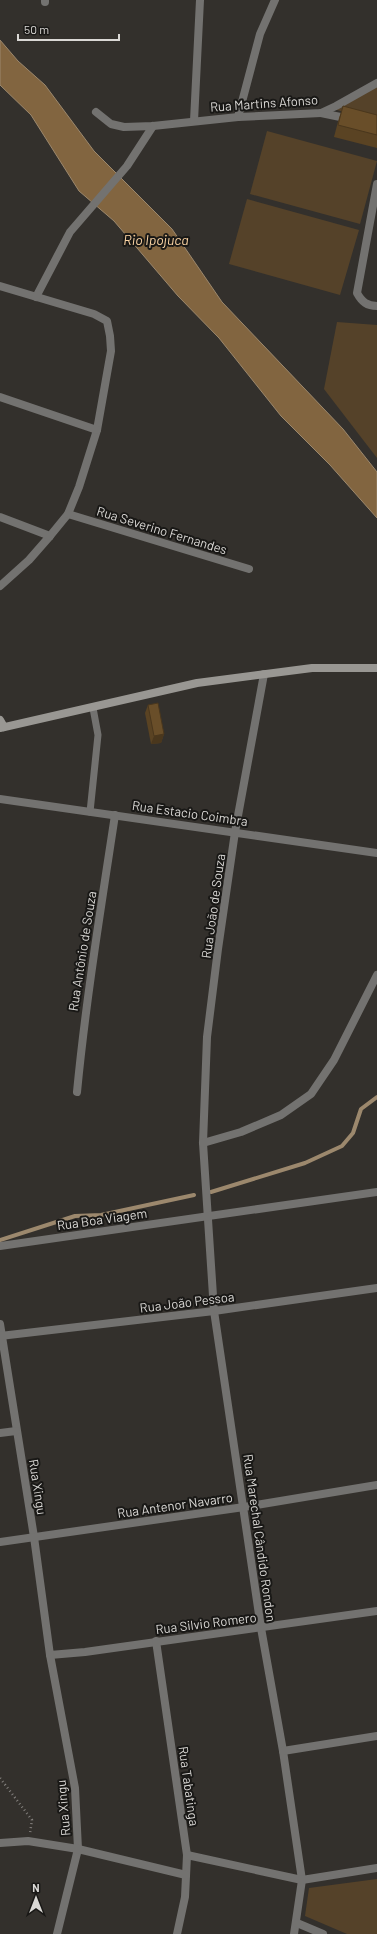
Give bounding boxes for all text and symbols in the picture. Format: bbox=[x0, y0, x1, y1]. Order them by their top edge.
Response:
scale bar bbox=[18, 16, 119, 42]
text: 50 m bbox=[24, 22, 49, 36]
street label: Rua Martins Afonso bbox=[210, 91, 318, 115]
water label: Rio Ipojuca bbox=[123, 231, 189, 248]
street label: Rua Severino Fernandes bbox=[95, 503, 229, 557]
street label: Rua Estacio Coimbra bbox=[131, 797, 249, 829]
street label: Rua João de Souza bbox=[198, 853, 228, 959]
street label: Rua Antônio de Souza bbox=[65, 890, 99, 1012]
street label: Rua Boa Viagem bbox=[56, 1205, 148, 1233]
street label: Rua João Pessoa bbox=[139, 1288, 235, 1316]
street label: Rua Marechal Cândido Rondon bbox=[240, 1453, 280, 1623]
street label: Rua Xingu bbox=[26, 1458, 50, 1516]
street label: Rua Antenor Navarro bbox=[116, 1489, 234, 1521]
street label: Rua Silvio Romero bbox=[155, 1609, 257, 1637]
street label: Rua Tabatinga bbox=[175, 1745, 203, 1827]
street label: Rua Xingu bbox=[53, 1779, 73, 1837]
north arrow bbox=[16, 1878, 56, 1918]
text: N bbox=[32, 1881, 40, 1894]

